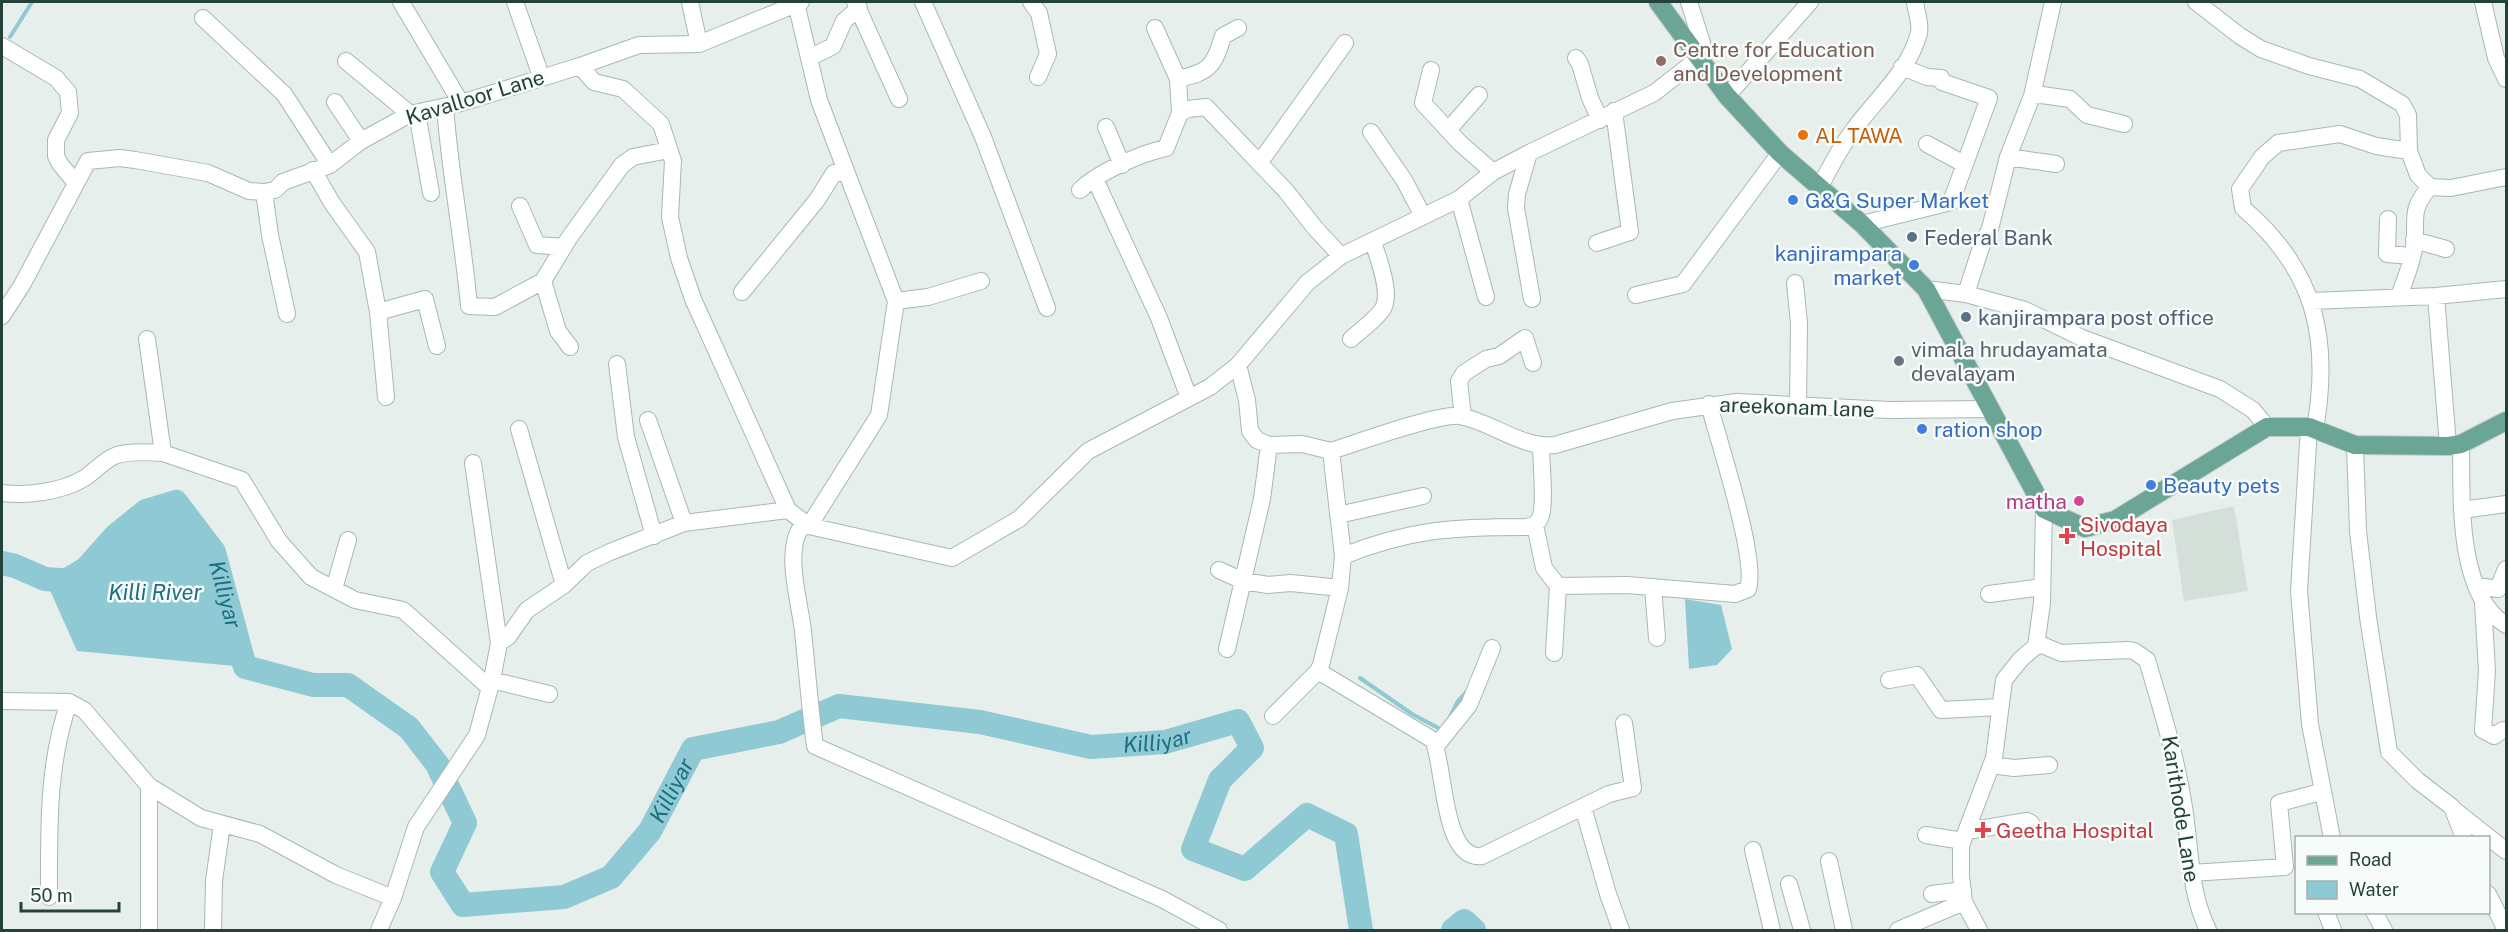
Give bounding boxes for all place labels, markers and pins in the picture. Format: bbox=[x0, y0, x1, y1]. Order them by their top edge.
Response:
place label: Centre for Education and Development bbox=[1673, 37, 1875, 86]
marker: Centre for Education and Development bbox=[1654, 54, 1668, 68]
place label: AL TAWA bbox=[1815, 123, 1903, 148]
marker: AL TAWA bbox=[1796, 128, 1810, 142]
place label: G&G Super Market bbox=[1805, 188, 1989, 213]
marker: G&G Super Market bbox=[1786, 193, 1800, 207]
place label: Federal Bank bbox=[1924, 225, 2053, 250]
marker: Federal Bank bbox=[1905, 230, 1919, 244]
place label: kanjirampara market bbox=[1775, 241, 1902, 290]
marker: kanjirampara market bbox=[1907, 258, 1921, 272]
place label: kanjirampara post office bbox=[1978, 305, 2214, 330]
marker: kanjirampara post office bbox=[1959, 310, 1973, 324]
place label: vimala hrudayamata devalayam bbox=[1911, 337, 2108, 386]
marker: vimala hrudayamata devalayam bbox=[1892, 354, 1906, 368]
place label: ration shop bbox=[1934, 417, 2043, 442]
marker: ration shop bbox=[1915, 422, 1929, 436]
place label: Beauty pets bbox=[2163, 473, 2280, 498]
marker: Beauty pets bbox=[2144, 478, 2158, 492]
place label: matha bbox=[2006, 489, 2067, 514]
marker: matha bbox=[2072, 494, 2086, 508]
place label: Sivodaya Hospital bbox=[2080, 512, 2168, 561]
marker: Sivodaya Hospital bbox=[2058, 527, 2076, 545]
place label: Geetha Hospital bbox=[1996, 818, 2154, 843]
marker: Geetha Hospital bbox=[1974, 821, 1992, 839]

